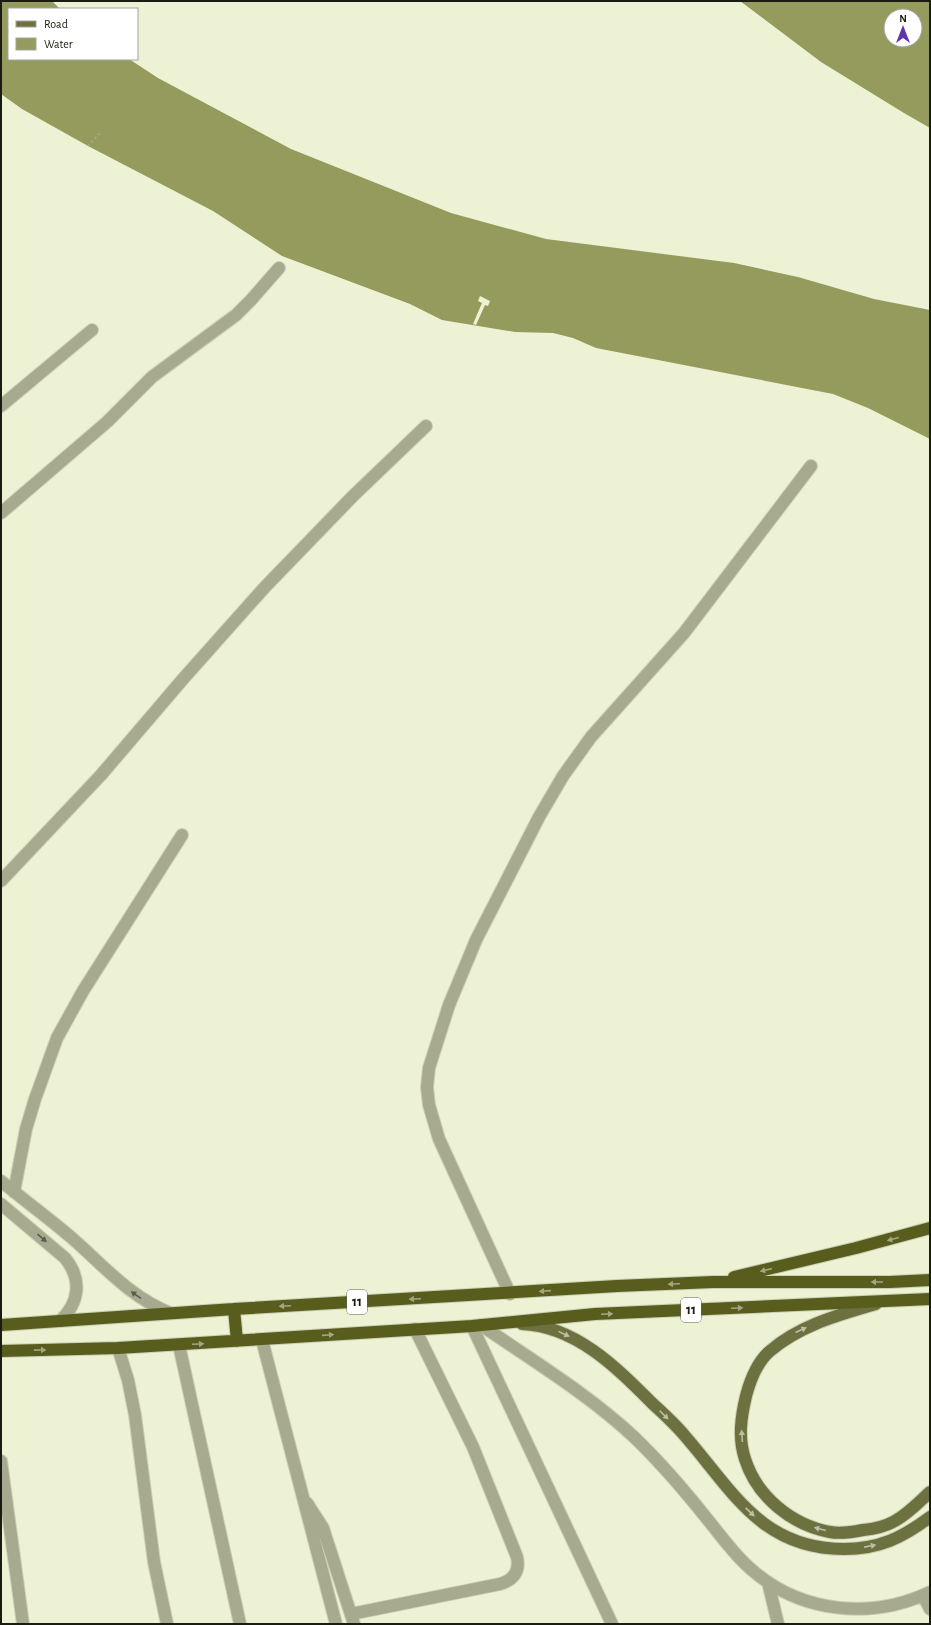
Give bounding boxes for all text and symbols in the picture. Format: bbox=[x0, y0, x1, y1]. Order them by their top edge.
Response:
legend bbox=[8, 8, 138, 60]
north arrow bbox=[883, 8, 923, 48]
text: N bbox=[899, 13, 907, 24]
text: Road bbox=[44, 18, 68, 30]
text: Water bbox=[44, 38, 73, 50]
one-way arrow bbox=[36, 1233, 47, 1242]
one-way arrow bbox=[886, 1236, 898, 1242]
one-way arrow bbox=[760, 1267, 773, 1273]
one-way arrow bbox=[870, 1279, 883, 1285]
one-way arrow bbox=[668, 1281, 680, 1288]
one-way arrow bbox=[539, 1288, 551, 1295]
road number: 11 bbox=[347, 1290, 367, 1314]
one-way arrow bbox=[131, 1291, 141, 1299]
one-way arrow bbox=[408, 1296, 421, 1302]
road number: 11 bbox=[681, 1298, 701, 1322]
one-way arrow bbox=[279, 1302, 291, 1309]
one-way arrow bbox=[731, 1305, 744, 1311]
one-way arrow bbox=[601, 1311, 614, 1317]
one-way arrow bbox=[796, 1327, 807, 1333]
one-way arrow bbox=[558, 1331, 570, 1337]
one-way arrow bbox=[322, 1332, 334, 1339]
one-way arrow bbox=[192, 1340, 204, 1347]
one-way arrow bbox=[34, 1347, 47, 1353]
one-way arrow bbox=[659, 1410, 669, 1420]
one-way arrow bbox=[738, 1430, 745, 1442]
one-way arrow bbox=[745, 1507, 755, 1517]
one-way arrow bbox=[813, 1526, 825, 1532]
one-way arrow bbox=[864, 1543, 877, 1549]

